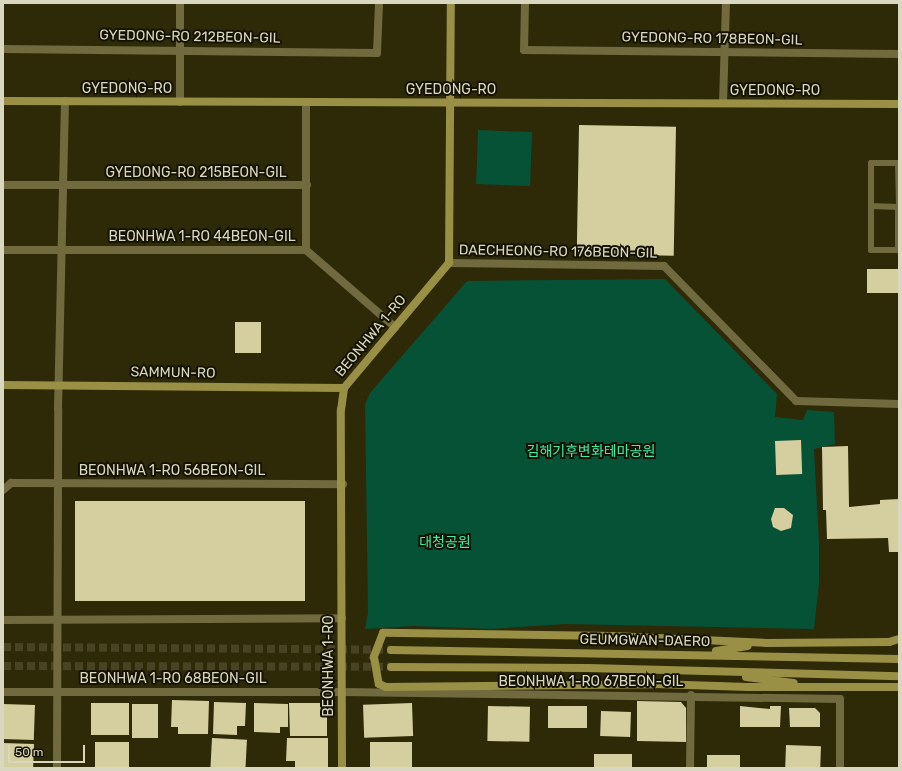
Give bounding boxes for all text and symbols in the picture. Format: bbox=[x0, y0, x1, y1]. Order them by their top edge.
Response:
street label: GYEDONG-RO 212BEON-GIL bbox=[99, 27, 281, 47]
street label: GYEDONG-RO 178BEON-GIL bbox=[621, 29, 803, 49]
street label: GYEDONG-RO bbox=[82, 81, 172, 97]
street label: GYEDONG-RO bbox=[406, 82, 496, 98]
street label: GYEDONG-RO bbox=[730, 83, 820, 99]
street label: GYEDONG-RO 215BEON-GIL bbox=[105, 165, 287, 181]
street label: BEONHWA 1-RO 44BEON-GIL bbox=[108, 229, 296, 245]
street label: DAECHEONG-RO 176BEON-GIL bbox=[459, 242, 657, 262]
street label: BEONHWA 1-RO bbox=[332, 292, 410, 380]
street label: SAMMUN-RO bbox=[130, 364, 216, 382]
park label: 김해기후변화테마공원 bbox=[527, 444, 655, 460]
street label: BEONHWA 1-RO 56BEON-GIL bbox=[79, 463, 265, 479]
park label: 대청공원 bbox=[419, 535, 471, 551]
street label: BEONHWA 1-RO bbox=[321, 615, 337, 717]
street label: GEUMGWAN-DAERO bbox=[579, 631, 711, 651]
street label: BEONHWA 1-RO 68BEON-GIL bbox=[79, 671, 267, 687]
street label: BEONHWA 1-RO 67BEON-GIL bbox=[498, 674, 684, 690]
scale bar bbox=[10, 737, 87, 763]
text: 50 m bbox=[15, 745, 43, 759]

